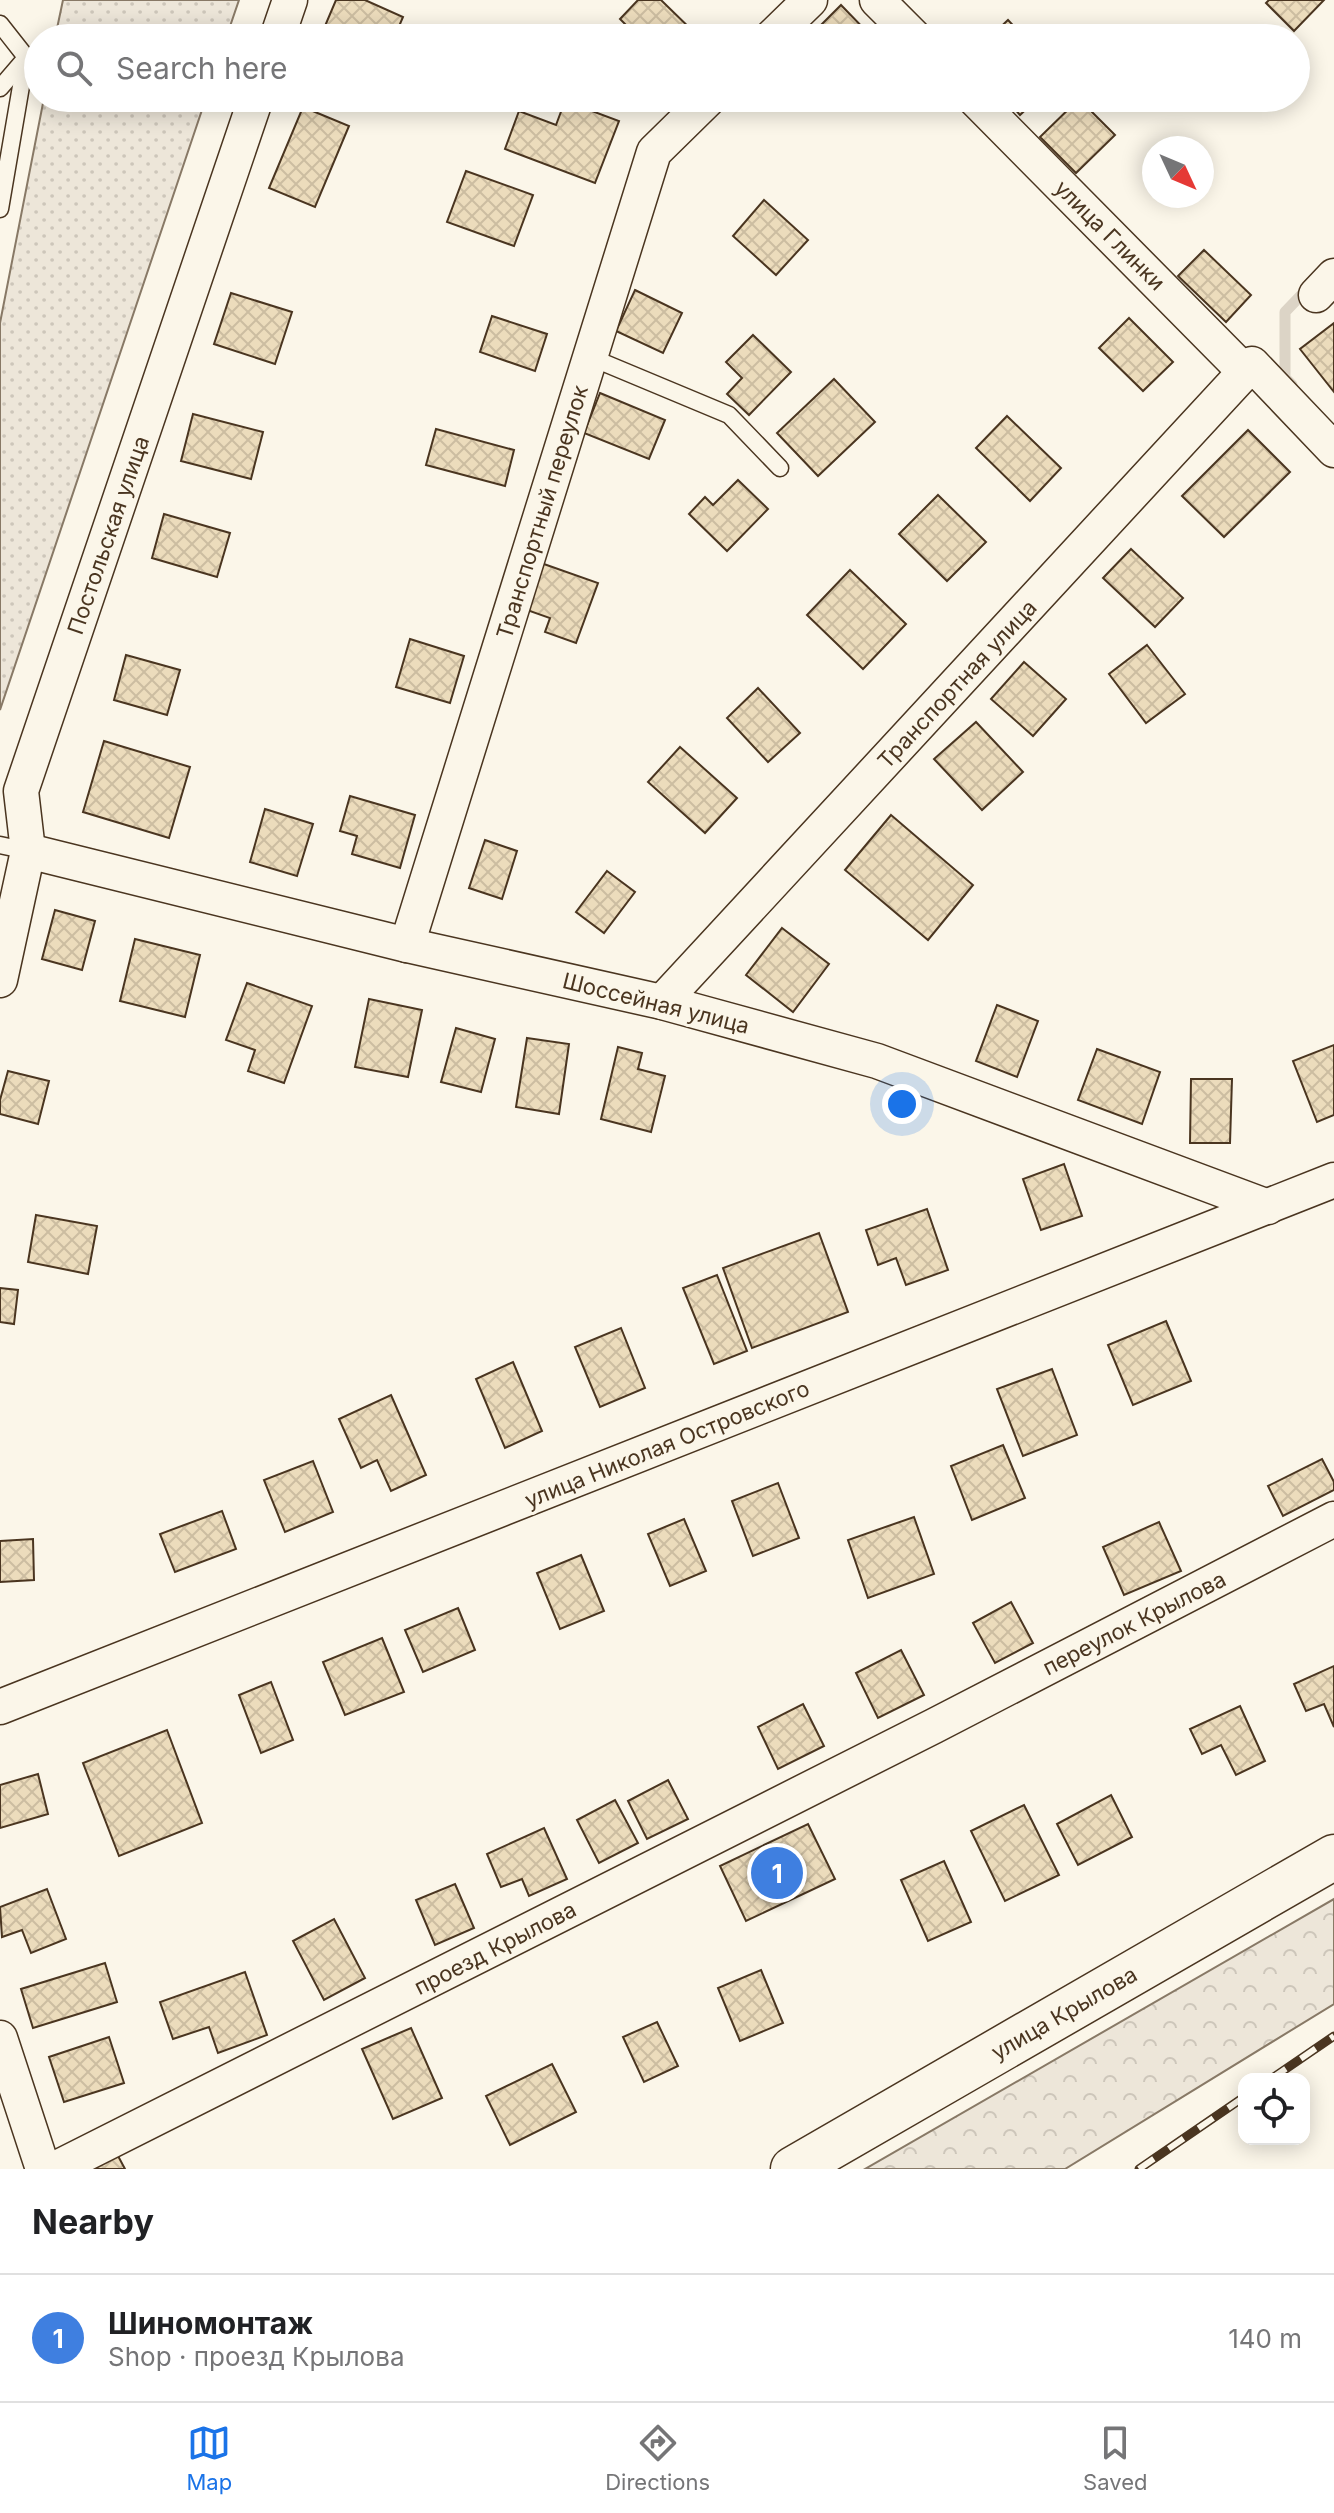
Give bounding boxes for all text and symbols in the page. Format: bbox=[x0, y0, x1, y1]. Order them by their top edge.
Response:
search box bbox=[24, 24, 1310, 112]
icon: search bbox=[52, 46, 96, 90]
text: Search here bbox=[116, 50, 288, 86]
north arrow bbox=[1142, 136, 1214, 208]
street label: улица Глинки bbox=[1050, 175, 1170, 295]
street label: Транспортный переулок bbox=[491, 382, 593, 642]
street label: Постольская улица bbox=[62, 432, 154, 638]
street label: Транспортная улица bbox=[872, 594, 1042, 774]
street label: Шоссейная улица bbox=[560, 967, 752, 1039]
your location bbox=[882, 1084, 922, 1124]
street label: улица Николая Островского bbox=[521, 1375, 813, 1513]
street label: переулок Крылова bbox=[1038, 1566, 1230, 1680]
pin: 1 bbox=[751, 1843, 803, 1903]
street label: проезд Крылова bbox=[410, 1896, 580, 2000]
street label: улица Крылова bbox=[987, 1961, 1141, 2065]
map controls bbox=[1238, 2073, 1310, 2145]
button: locate bbox=[1238, 2073, 1310, 2145]
text: Nearby bbox=[32, 2201, 154, 2242]
text: Шиномонтаж bbox=[108, 2305, 313, 2341]
text: 1 bbox=[52, 2323, 64, 2354]
text: 140 m bbox=[1228, 2323, 1302, 2354]
text: Shop · проезд Крылова bbox=[108, 2341, 405, 2372]
tab: Map bbox=[187, 2421, 232, 2495]
tab: Directions bbox=[605, 2421, 710, 2495]
tab: Saved bbox=[1083, 2421, 1147, 2495]

